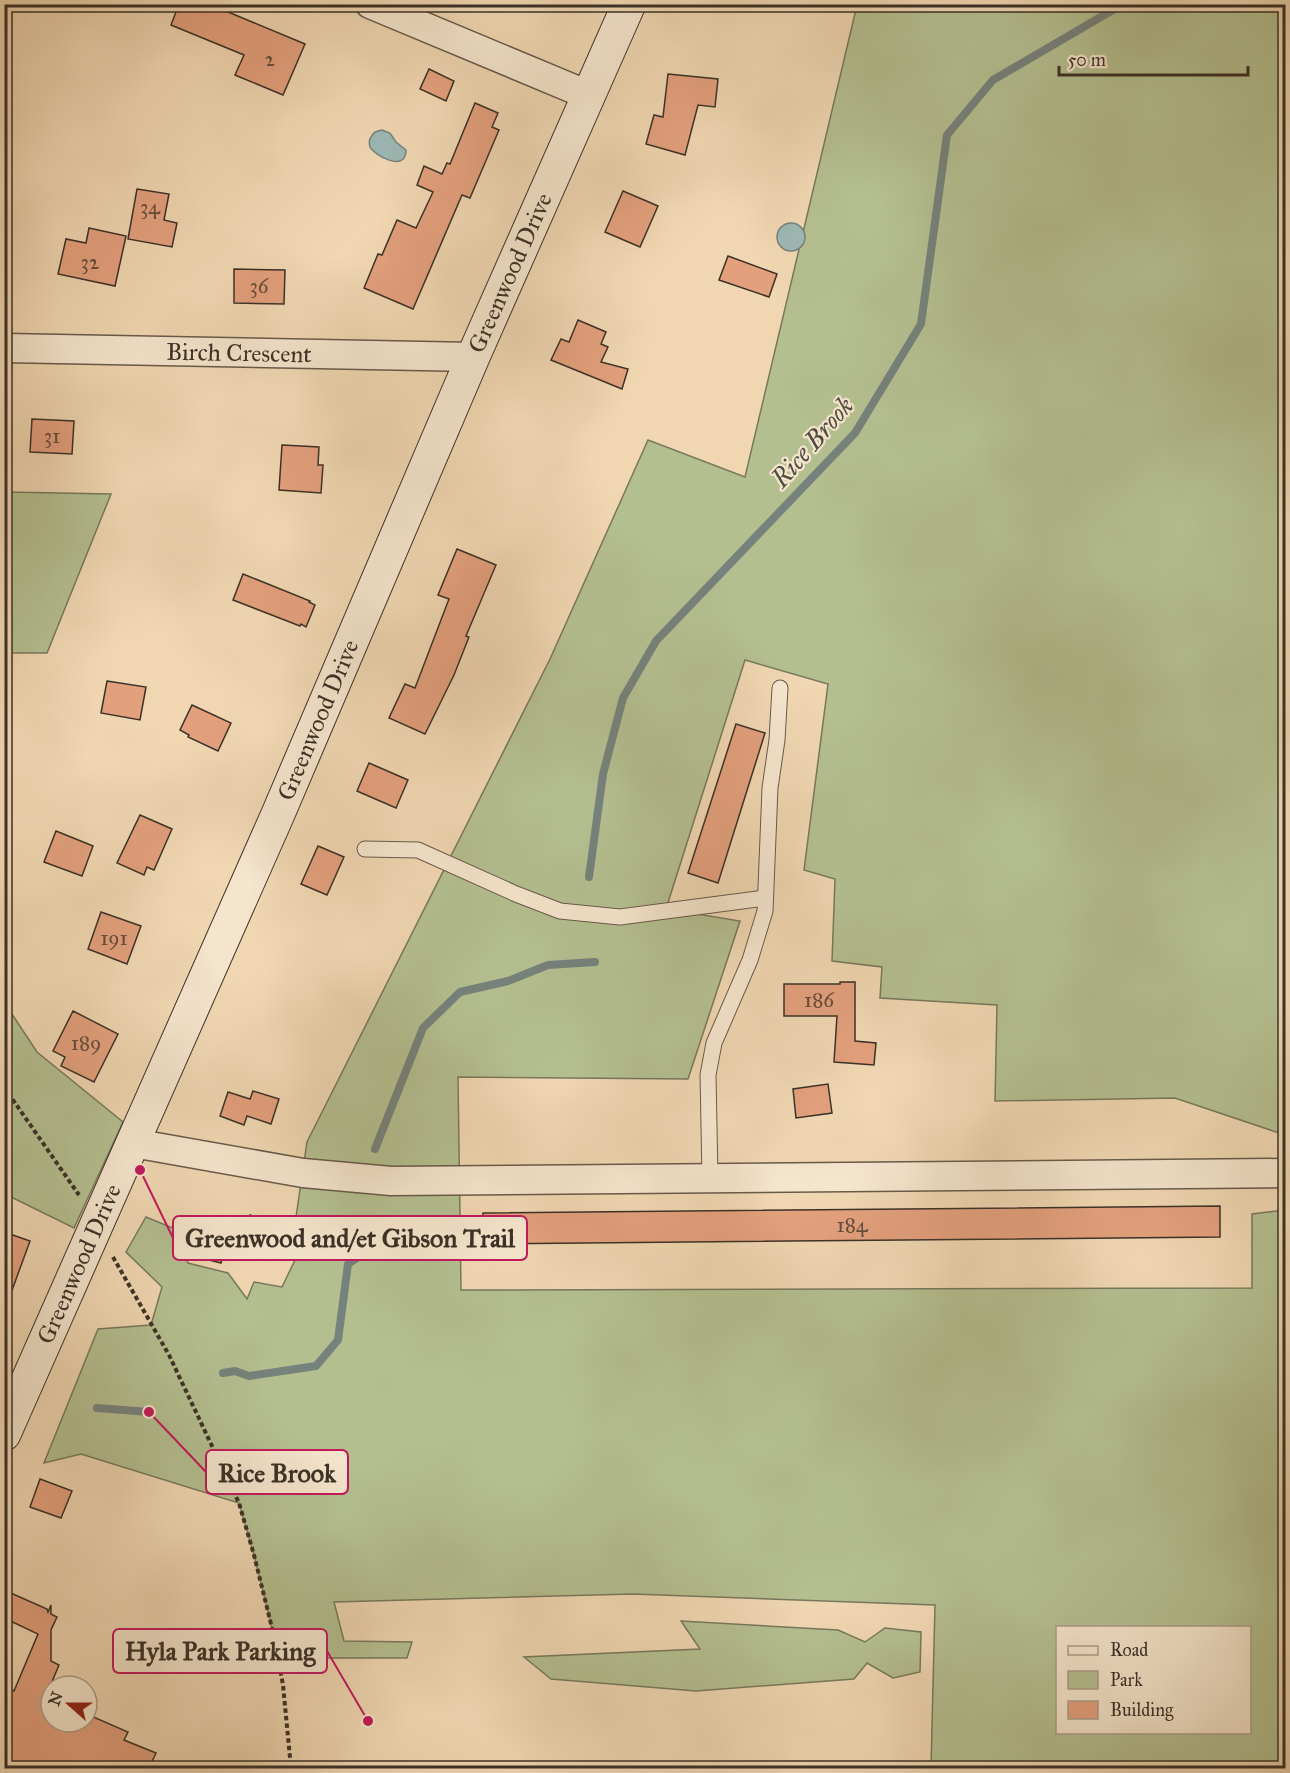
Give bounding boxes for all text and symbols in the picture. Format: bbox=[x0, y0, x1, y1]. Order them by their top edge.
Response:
scale bar bbox=[1059, 39, 1248, 77]
house number: 2 bbox=[265, 46, 276, 72]
text: 50 m bbox=[1068, 49, 1106, 71]
street label: Greenwood Drive bbox=[461, 188, 559, 358]
house number: 34 bbox=[140, 194, 161, 220]
house number: 32 bbox=[81, 249, 100, 275]
house number: 36 bbox=[249, 273, 270, 299]
street label: Birch Crescent bbox=[166, 337, 312, 369]
water label: Rice Brook bbox=[763, 390, 860, 495]
house number: 31 bbox=[44, 423, 60, 449]
street label: Greenwood Drive bbox=[271, 635, 365, 805]
house number: 191 bbox=[100, 925, 128, 951]
house number: 186 bbox=[804, 987, 835, 1013]
house number: 189 bbox=[71, 1030, 101, 1056]
street label: Greenwood Drive bbox=[30, 1179, 128, 1349]
house number: 184 bbox=[836, 1212, 869, 1238]
callout: Greenwood and/et Gibson Trail bbox=[173, 1216, 527, 1260]
text: Greenwood and/et Gibson Trail bbox=[185, 1222, 516, 1254]
callout: Rice Brook bbox=[206, 1450, 348, 1494]
text: Rice Brook bbox=[218, 1457, 337, 1489]
legend bbox=[1056, 1626, 1251, 1734]
callout: Hyla Park Parking bbox=[113, 1629, 327, 1673]
text: Hyla Park Parking bbox=[125, 1635, 316, 1668]
text: Road bbox=[1110, 1639, 1148, 1661]
text: Park bbox=[1110, 1669, 1143, 1691]
north arrow bbox=[39, 1674, 99, 1734]
text: N bbox=[44, 1689, 67, 1709]
text: Building bbox=[1110, 1699, 1174, 1722]

